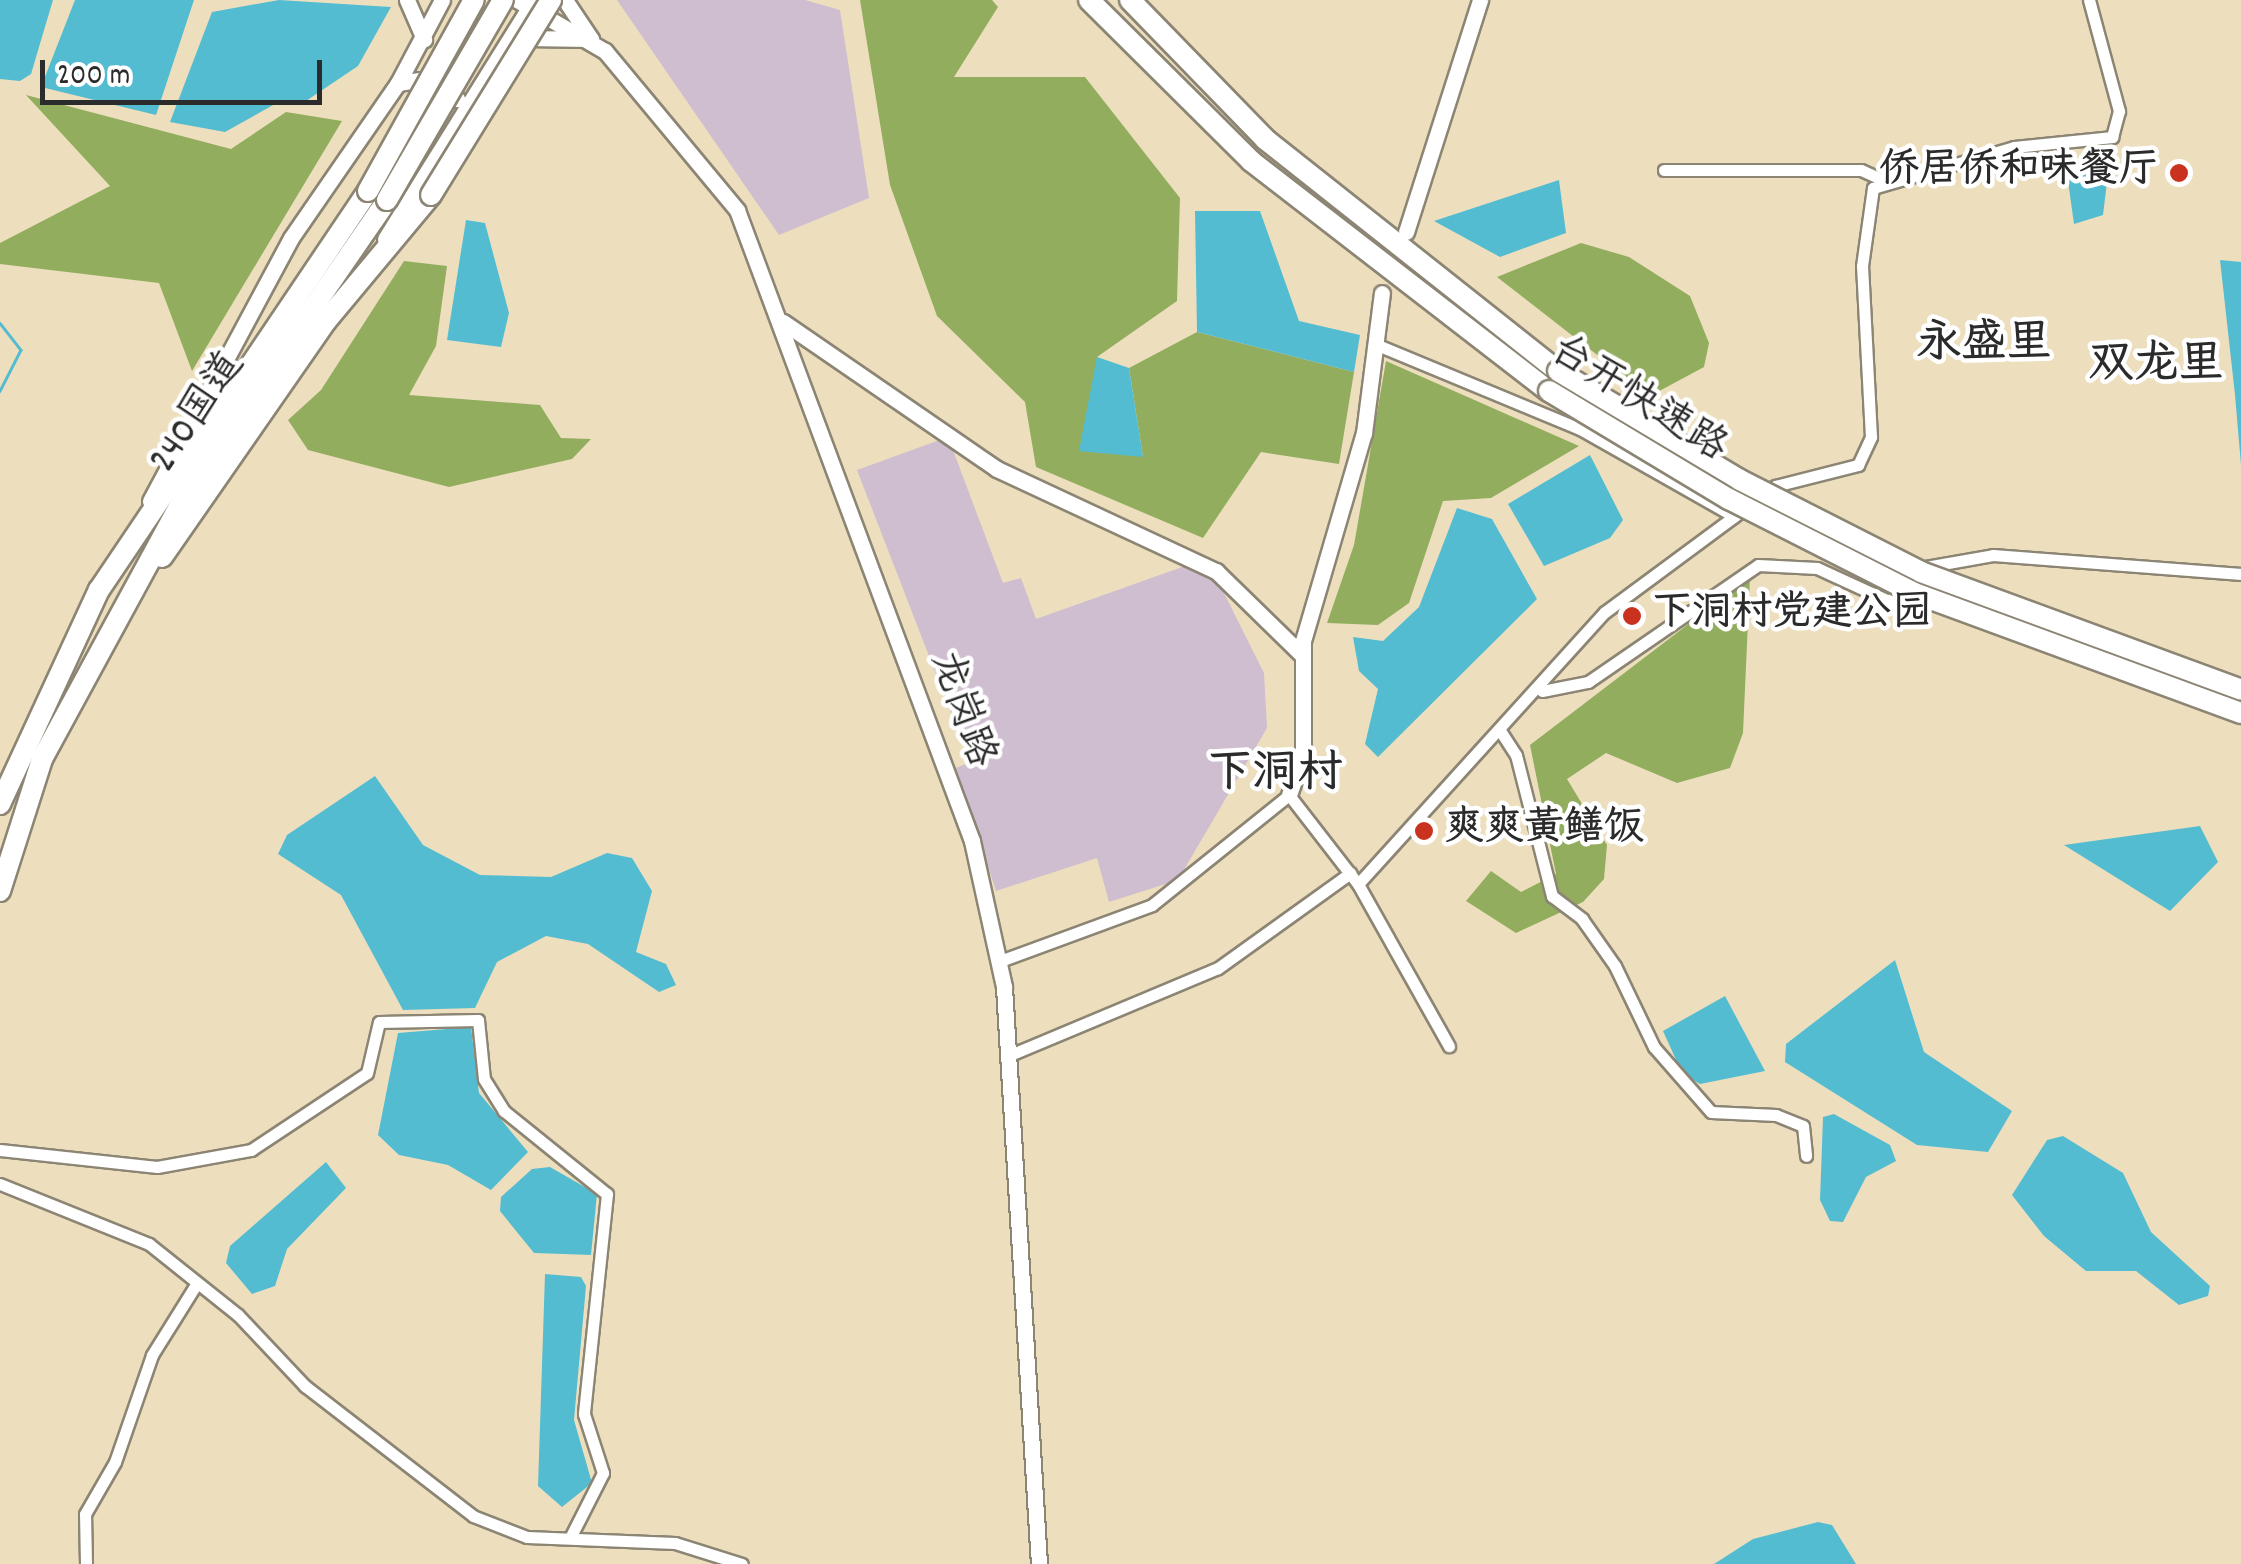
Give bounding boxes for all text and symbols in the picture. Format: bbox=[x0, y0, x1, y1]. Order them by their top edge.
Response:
scale bar bbox=[45, 40, 328, 102]
text: 200 m bbox=[57, 56, 130, 99]
place label: 侨居侨和味餐厅 bbox=[1879, 149, 2159, 197]
marker: 侨居侨和味餐厅 bbox=[2168, 162, 2190, 184]
district label: 永盛里 bbox=[1917, 320, 2051, 374]
street label: 台开快速路 bbox=[1539, 328, 1735, 474]
district label: 双龙里 bbox=[2089, 341, 2223, 395]
street label: 240国道 bbox=[141, 344, 257, 484]
place label: 下洞村党建公园 bbox=[1652, 592, 1932, 640]
marker: 下洞村党建公园 bbox=[1621, 605, 1643, 627]
street label: 龙岗路 bbox=[917, 645, 1003, 775]
district label: 下洞村 bbox=[1208, 750, 1342, 804]
place label: 爽爽黄鳝饭 bbox=[1444, 807, 1644, 855]
marker: 爽爽黄鳝饭 bbox=[1413, 820, 1435, 842]

